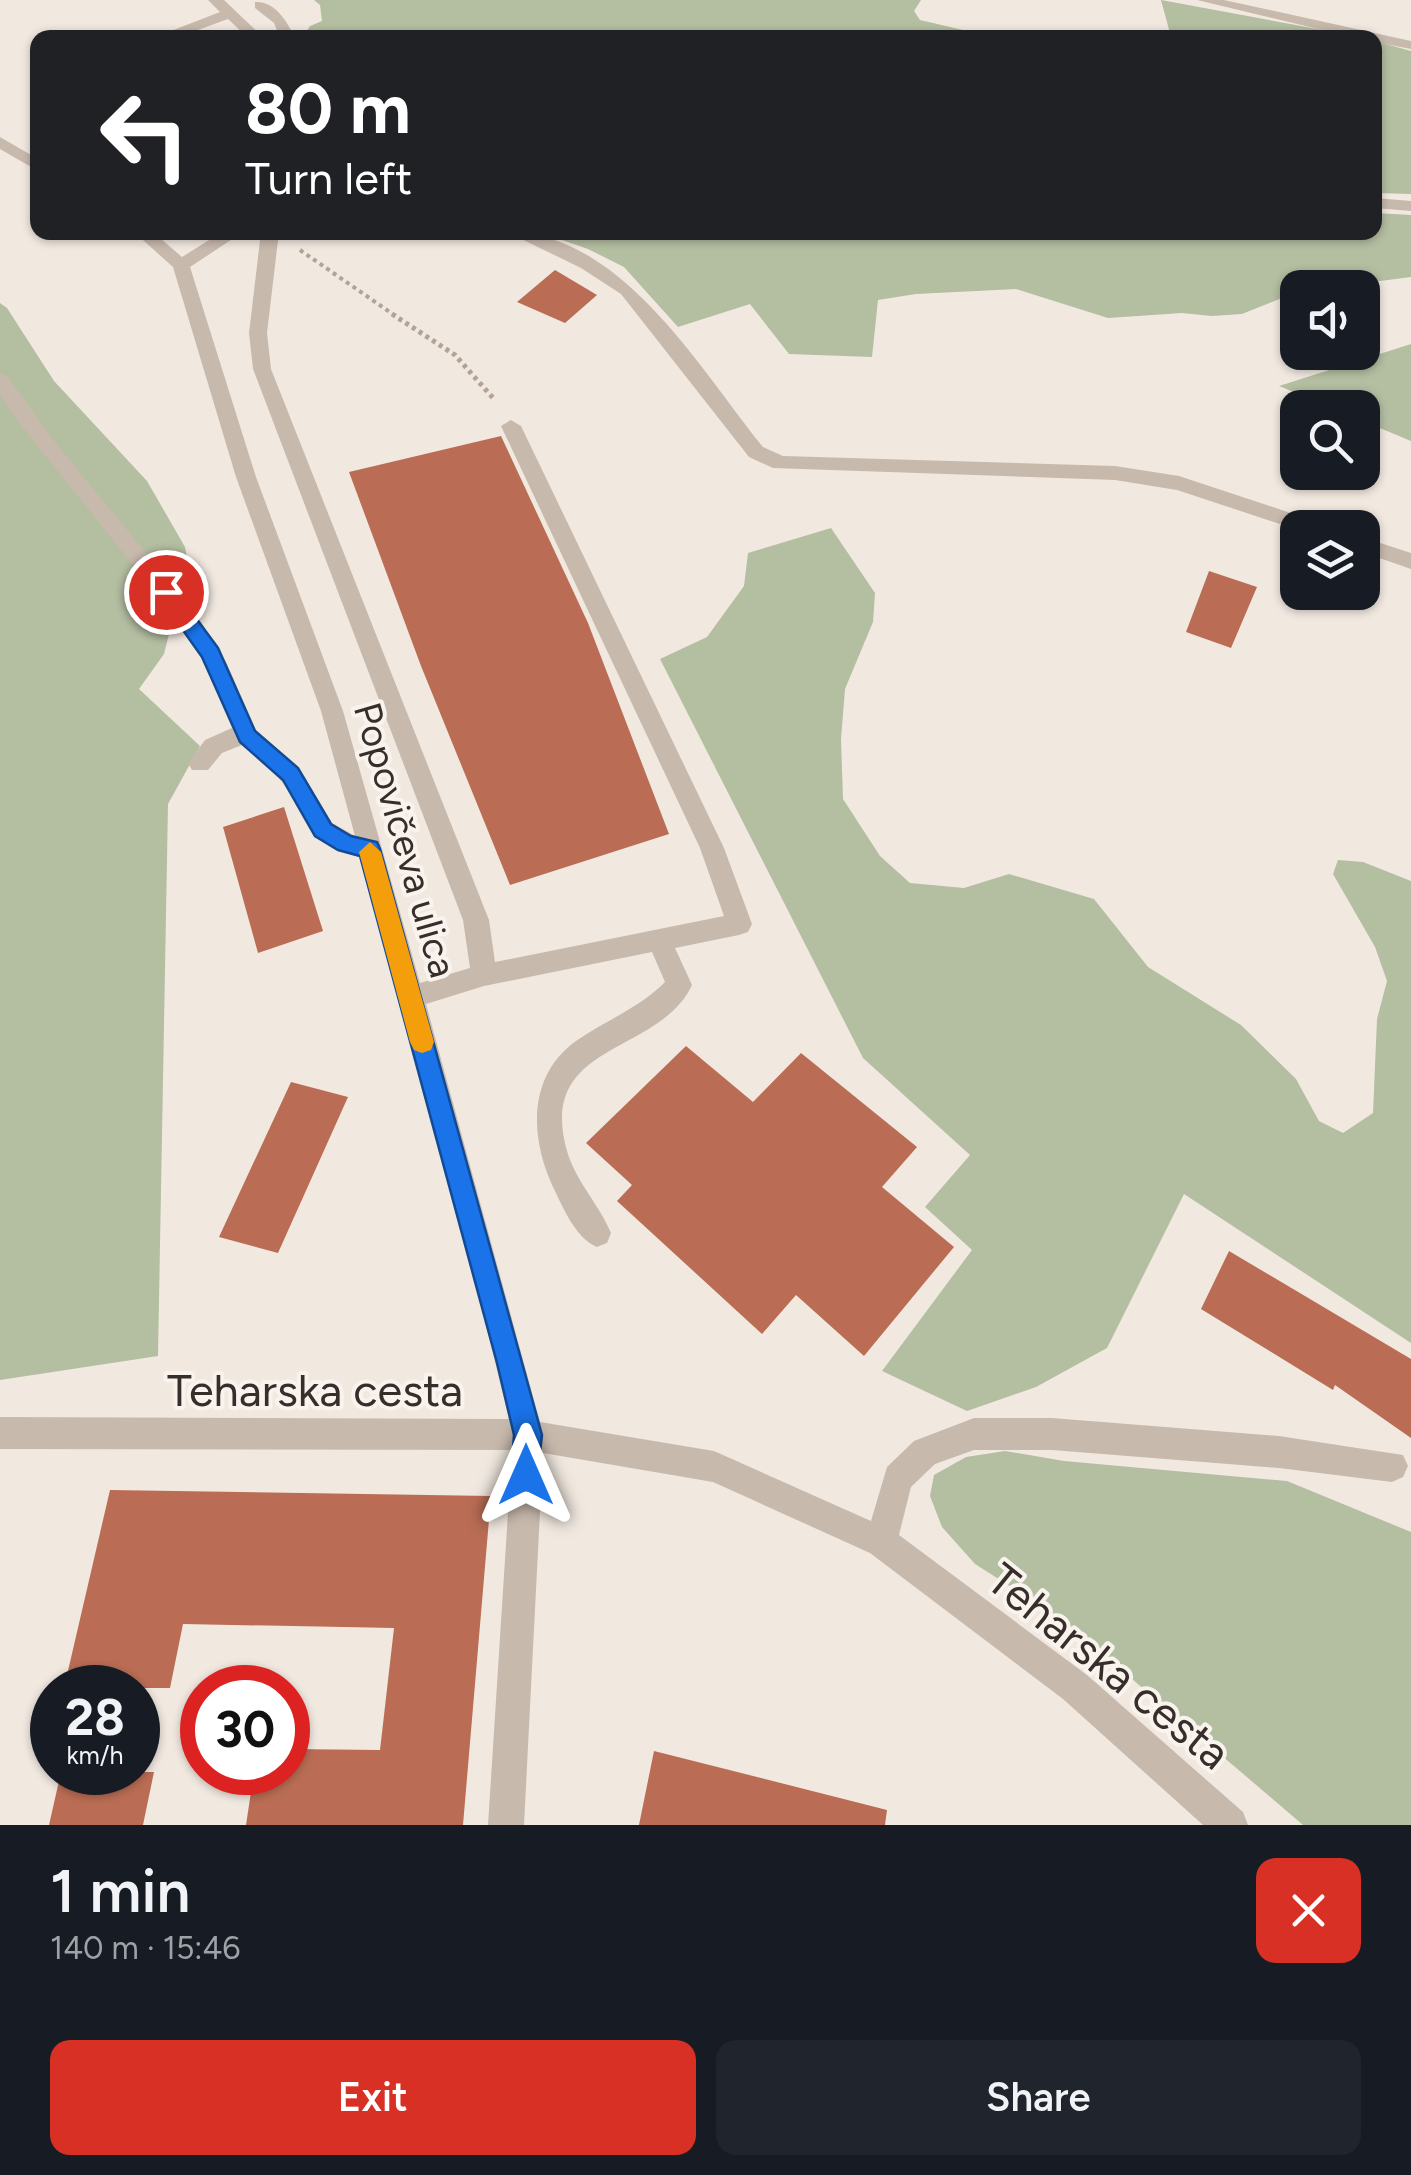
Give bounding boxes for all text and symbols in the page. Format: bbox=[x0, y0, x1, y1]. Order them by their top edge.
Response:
text: 80 m bbox=[245, 66, 411, 151]
icon: left bbox=[80, 70, 210, 200]
text: Turn left bbox=[245, 151, 412, 205]
map controls bbox=[1280, 270, 1380, 610]
button: sound bbox=[1280, 270, 1380, 370]
button: search bbox=[1280, 390, 1380, 490]
button: layers bbox=[1280, 510, 1380, 610]
pin bbox=[124, 550, 209, 635]
icon: arrive bbox=[139, 565, 194, 620]
street label: Popovičeva ulica bbox=[344, 697, 466, 983]
street label: Teharska cesta bbox=[167, 1363, 463, 1417]
position arrow bbox=[474, 1423, 578, 1527]
street label: Teharska cesta bbox=[977, 1552, 1241, 1780]
speed limit sign: 30 bbox=[180, 1665, 310, 1795]
text: 28 bbox=[65, 1687, 125, 1748]
text: km/h bbox=[66, 1740, 124, 1770]
text: 1 min bbox=[50, 1855, 190, 1927]
button: close bbox=[1256, 1858, 1361, 1963]
text: 140 m · 15:46 bbox=[50, 1929, 240, 1967]
button: Exit bbox=[50, 2040, 696, 2155]
button: Share bbox=[716, 2040, 1361, 2155]

